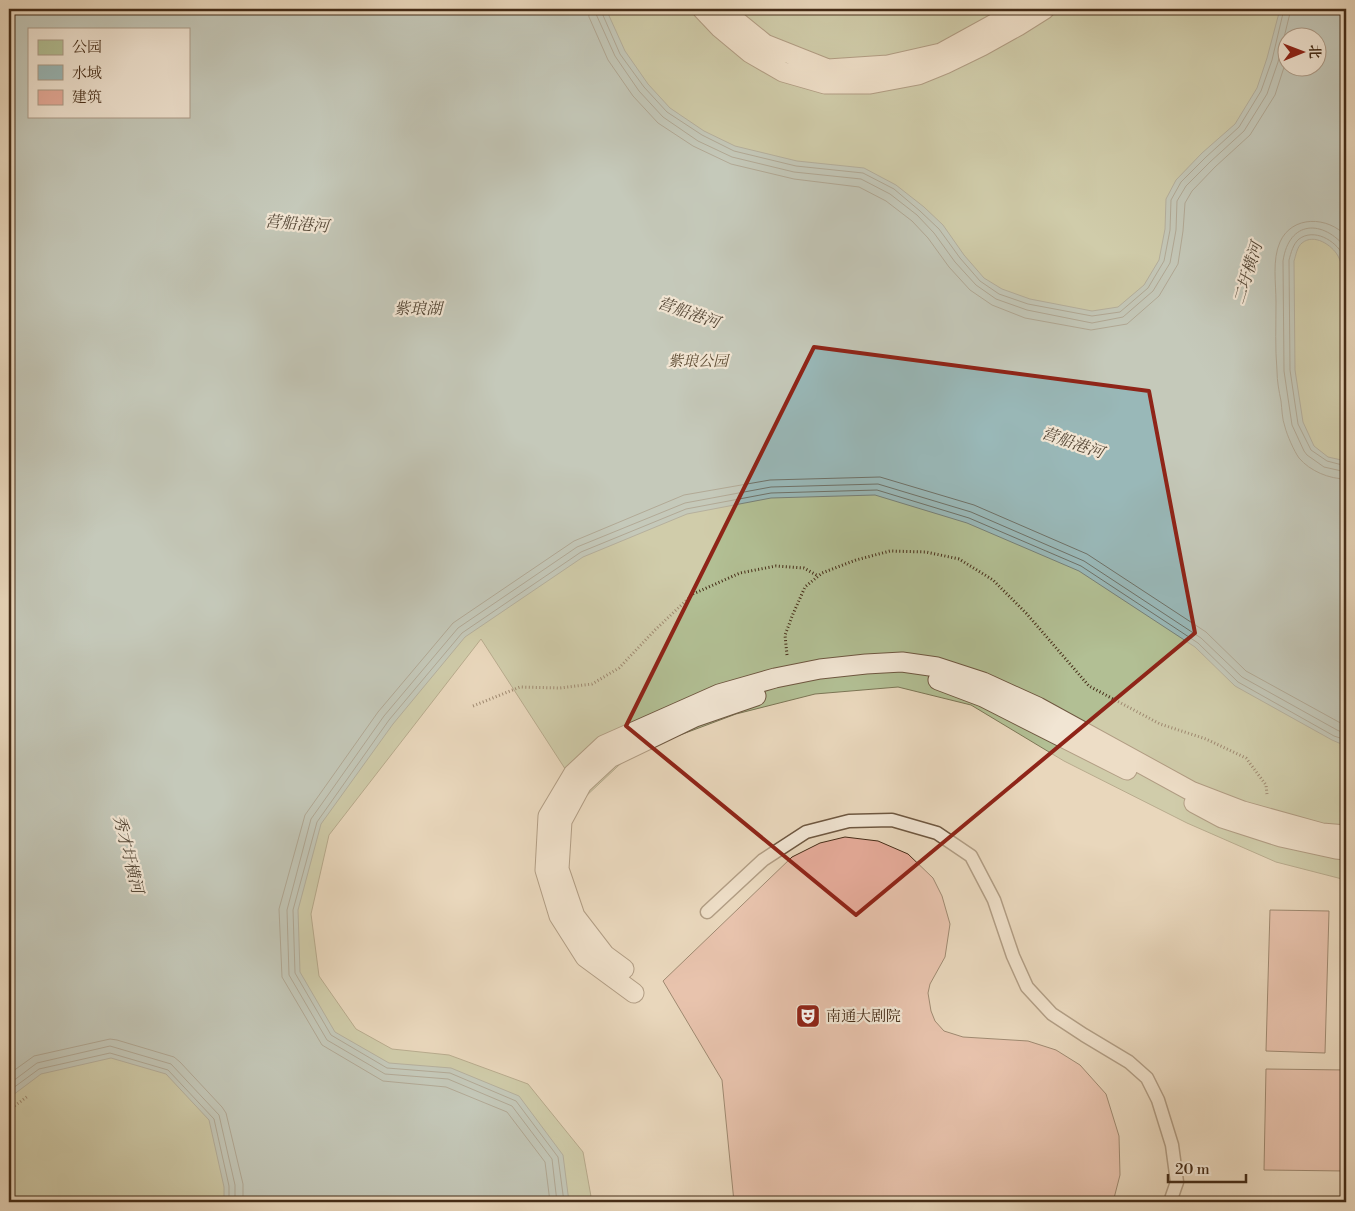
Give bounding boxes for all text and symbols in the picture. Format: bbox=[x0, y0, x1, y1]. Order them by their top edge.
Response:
legend bbox=[28, 28, 190, 118]
north arrow bbox=[1278, 28, 1328, 78]
text: 公园 bbox=[72, 38, 102, 57]
text: 北 bbox=[1305, 45, 1323, 59]
text: 水域 bbox=[72, 64, 102, 83]
text: 建筑 bbox=[72, 88, 102, 107]
water label: 营船港河 bbox=[264, 211, 333, 237]
water label: 二圩横河 bbox=[1229, 237, 1268, 307]
water label: 营船港河 bbox=[655, 293, 725, 334]
water label: 紫琅湖 bbox=[394, 299, 445, 319]
park label: 紫琅公园 bbox=[668, 352, 730, 371]
water label: 营船港河 bbox=[1039, 423, 1109, 464]
water label: 秀才圩横河 bbox=[109, 813, 148, 898]
theatre icon: 南通大剧院 bbox=[795, 1003, 821, 1029]
place label: 南通大剧院 bbox=[826, 1007, 901, 1026]
scale bar bbox=[1168, 1151, 1245, 1183]
text: 20 m bbox=[1175, 1160, 1210, 1179]

